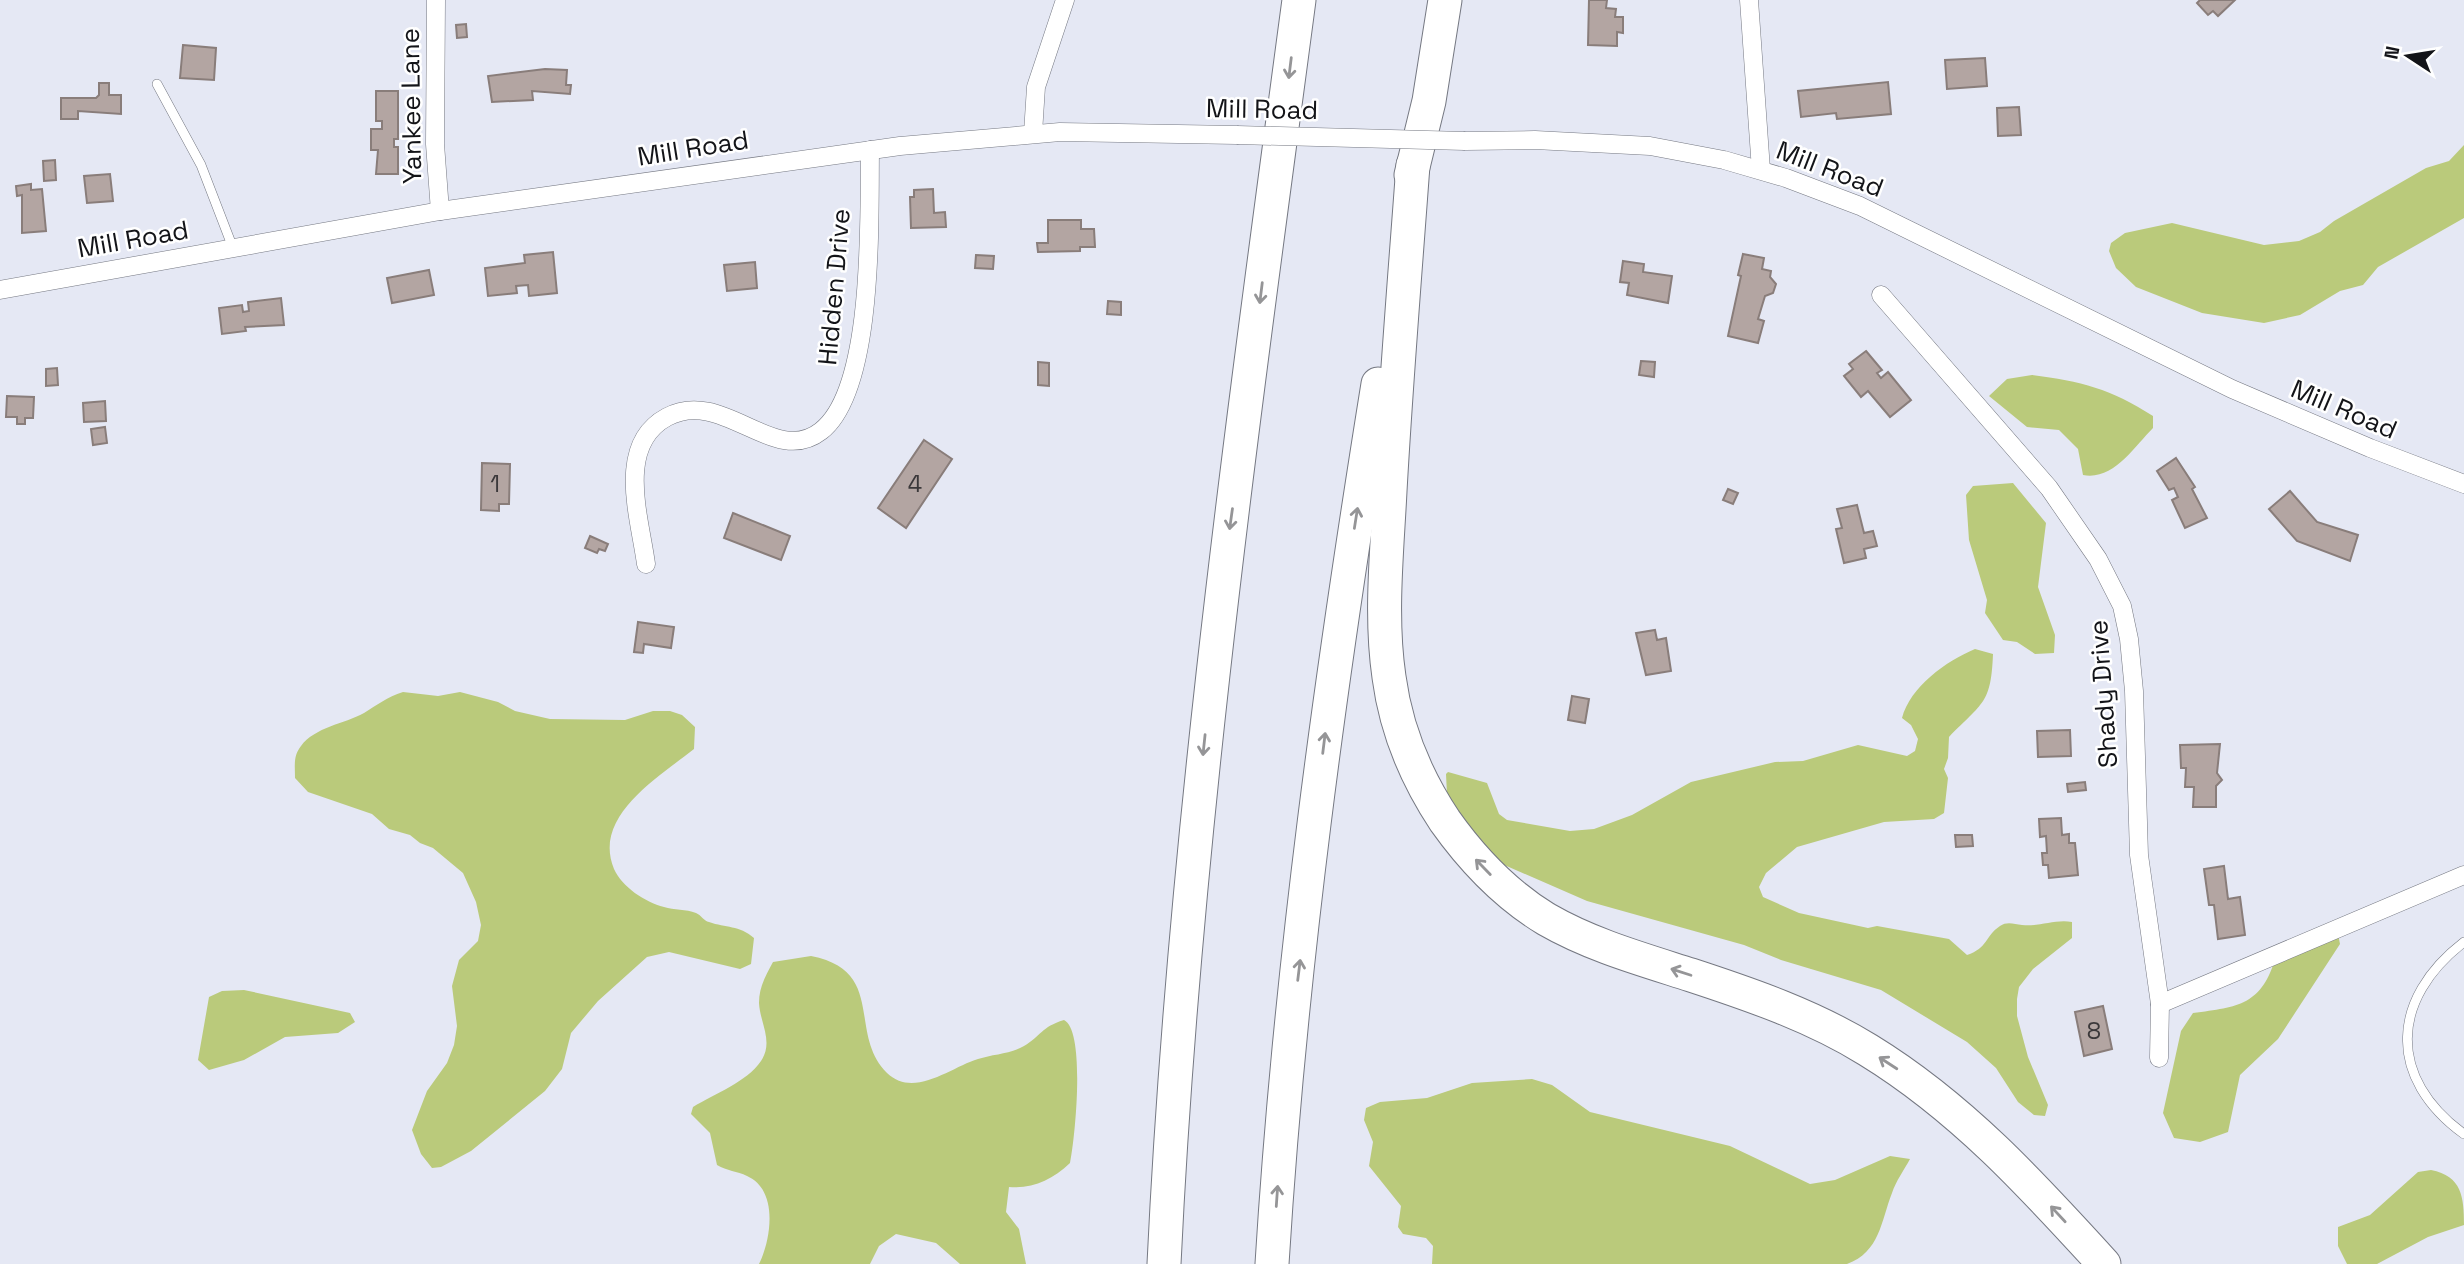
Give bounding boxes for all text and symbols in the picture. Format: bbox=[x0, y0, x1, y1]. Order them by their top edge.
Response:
north arrow bbox=[2373, 21, 2443, 91]
street label: Yankee Lane bbox=[393, 28, 429, 184]
text: N bbox=[2378, 44, 2405, 61]
one-way arrow bbox=[1283, 56, 1296, 79]
street label: Mill Road bbox=[1206, 91, 1318, 127]
street label: Mill Road bbox=[635, 122, 751, 174]
street label: Mill Road bbox=[1772, 133, 1888, 205]
street label: Hidden Drive bbox=[810, 207, 858, 367]
street label: Mill Road bbox=[75, 213, 191, 265]
one-way arrow bbox=[1254, 281, 1267, 304]
street label: Mill Road bbox=[2286, 371, 2402, 447]
house number: 1 bbox=[490, 469, 500, 499]
house number: 4 bbox=[908, 469, 922, 499]
one-way arrow bbox=[1224, 507, 1237, 530]
one-way arrow bbox=[1350, 507, 1363, 530]
street label: Shady Drive bbox=[2081, 619, 2125, 769]
one-way arrow bbox=[1197, 733, 1210, 755]
one-way arrow bbox=[1318, 733, 1331, 755]
one-way arrow bbox=[1474, 859, 1491, 876]
one-way arrow bbox=[1293, 959, 1306, 981]
one-way arrow bbox=[1670, 965, 1692, 978]
house number: 8 bbox=[2087, 1016, 2101, 1046]
one-way arrow bbox=[1879, 1056, 1899, 1070]
one-way arrow bbox=[1270, 1185, 1283, 1208]
one-way arrow bbox=[2050, 1205, 2066, 1223]

